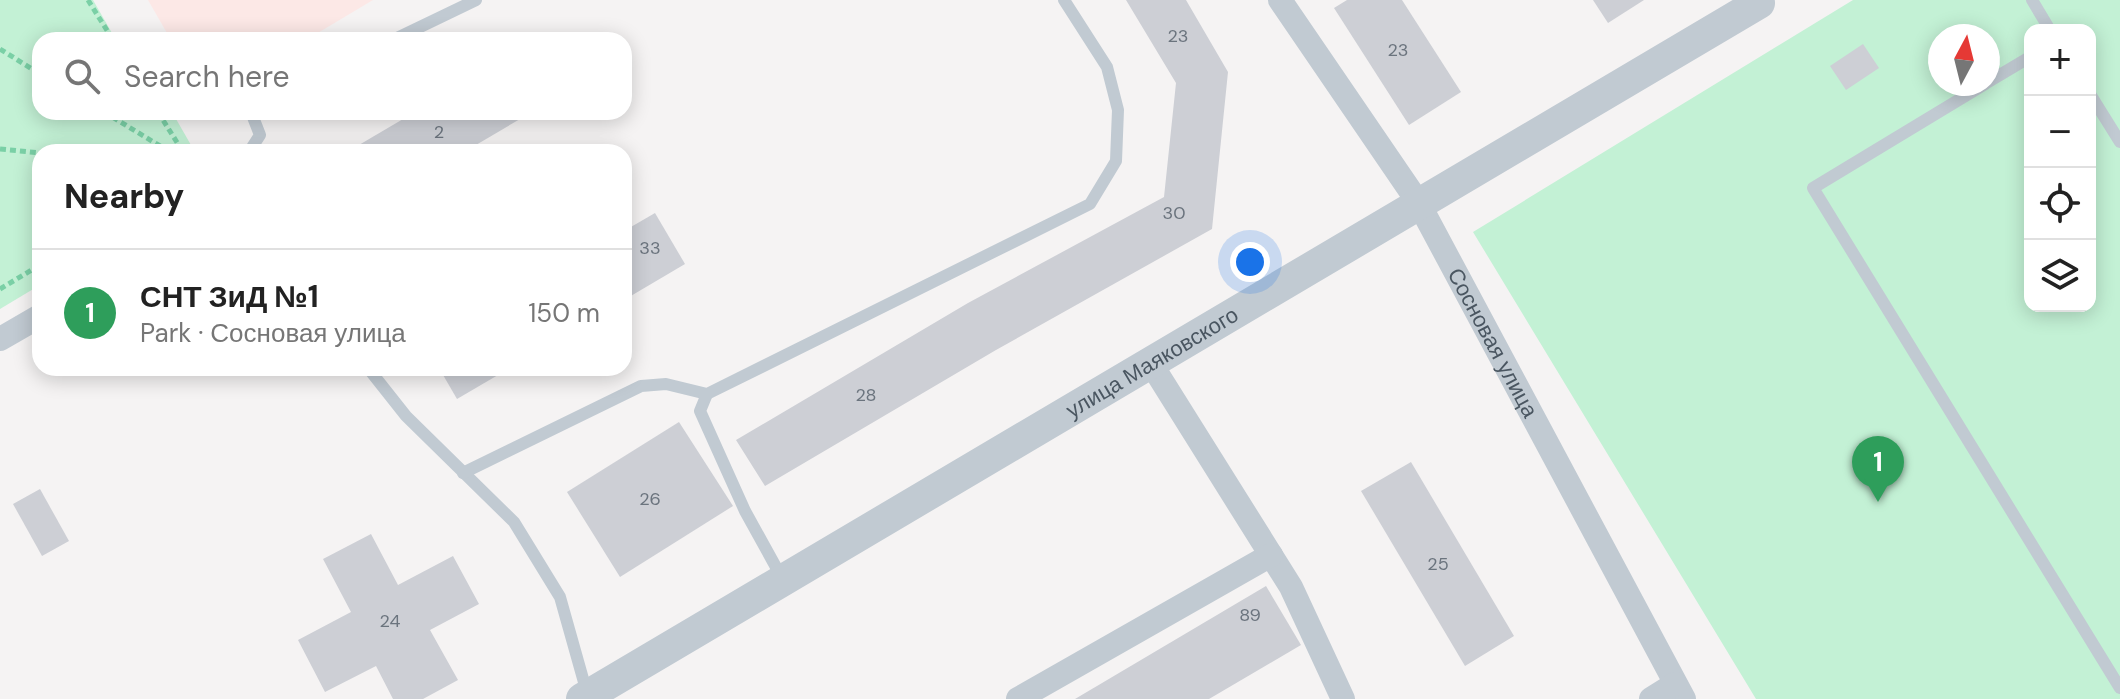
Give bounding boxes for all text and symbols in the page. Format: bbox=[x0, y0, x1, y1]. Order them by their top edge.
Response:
house number: 23 bbox=[1167, 24, 1189, 48]
north arrow bbox=[1928, 24, 2000, 96]
map controls bbox=[2024, 24, 2096, 312]
button: + bbox=[2024, 24, 2096, 96]
search box bbox=[32, 32, 632, 120]
house number: 23 bbox=[1387, 38, 1409, 62]
icon: search bbox=[60, 54, 104, 98]
text: Search here bbox=[124, 57, 290, 96]
button: − bbox=[2024, 96, 2096, 168]
house number: 2 bbox=[434, 120, 444, 144]
button: locate bbox=[2024, 168, 2096, 240]
text: Nearby bbox=[64, 174, 184, 219]
house number: 30 bbox=[1163, 201, 1185, 225]
house number: 33 bbox=[639, 236, 661, 260]
button: layers bbox=[2024, 240, 2096, 312]
your location bbox=[1230, 242, 1270, 282]
street label: Сосновая улица bbox=[1441, 263, 1545, 423]
text: СНТ ЗиД №1 bbox=[140, 277, 319, 316]
text: 1 bbox=[85, 296, 95, 330]
text: 150 m bbox=[528, 296, 600, 330]
street label: улица Маяковского bbox=[1061, 300, 1244, 425]
text: Park · Сосновая улица bbox=[140, 316, 406, 350]
house number: 28 bbox=[855, 383, 877, 407]
pin: 1 bbox=[1852, 436, 1904, 502]
house number: 26 bbox=[639, 487, 661, 511]
house number: 25 bbox=[1427, 552, 1449, 576]
house number: 89 bbox=[1239, 603, 1261, 627]
house number: 24 bbox=[380, 609, 401, 633]

